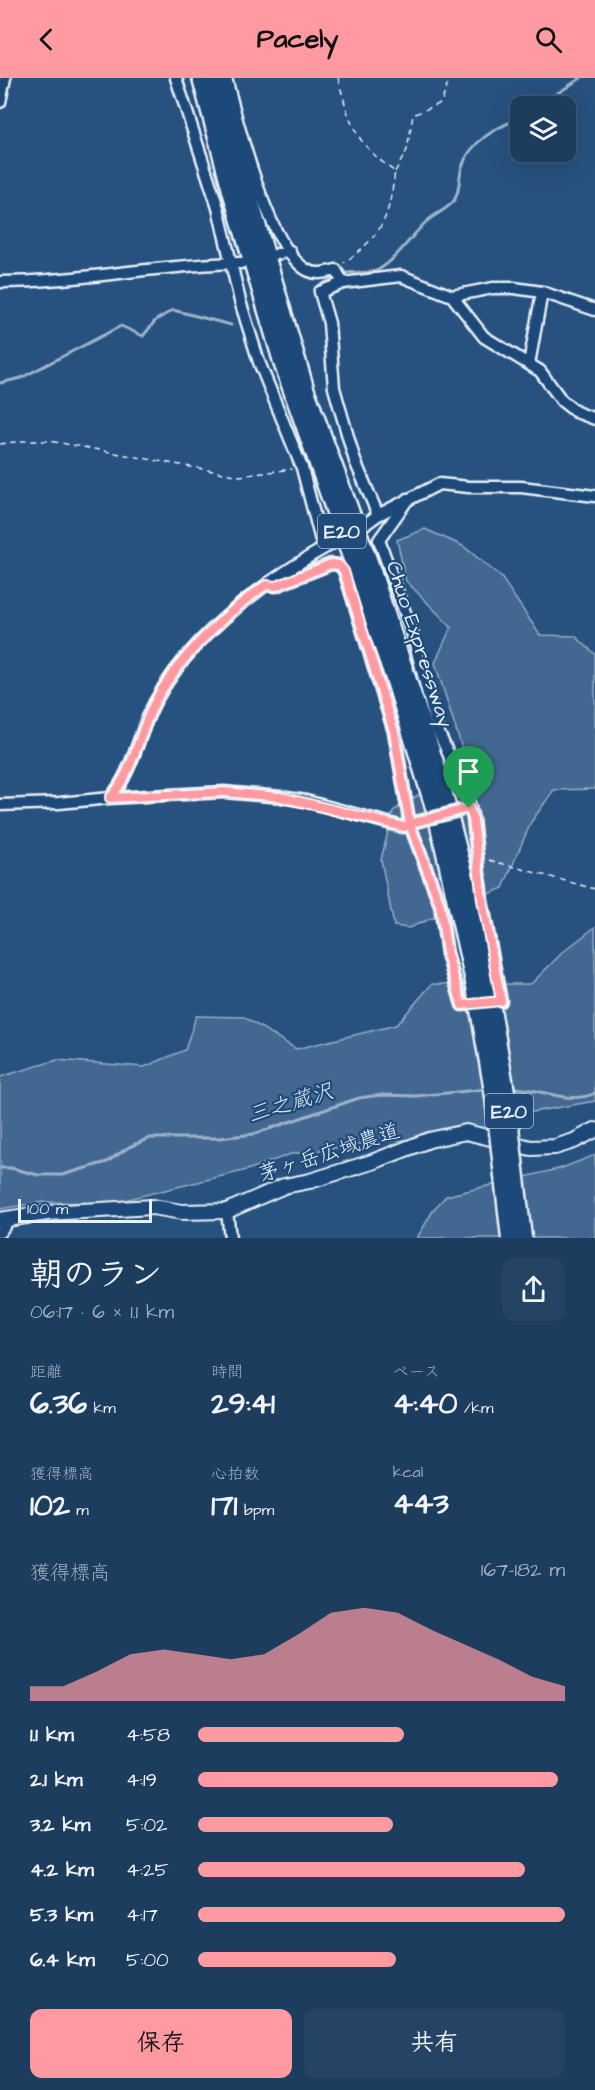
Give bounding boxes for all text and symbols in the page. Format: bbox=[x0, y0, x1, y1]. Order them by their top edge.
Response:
text: Pacely bbox=[257, 20, 338, 58]
icon: back bbox=[30, 23, 63, 56]
icon: search bbox=[532, 23, 565, 56]
map controls bbox=[510, 96, 576, 162]
button: layers bbox=[510, 96, 576, 162]
road number: E20 bbox=[318, 514, 366, 548]
street label: Chuo Expressway bbox=[377, 557, 460, 732]
pin bbox=[443, 746, 494, 808]
icon: arrive bbox=[452, 755, 485, 788]
water label: 三之蔵沢 bbox=[244, 1075, 338, 1131]
road number: E20 bbox=[485, 1094, 533, 1128]
street label: 茅ヶ岳広域農道 bbox=[255, 1116, 404, 1189]
scale bar bbox=[18, 1196, 152, 1224]
text: 100 m bbox=[27, 1198, 68, 1220]
text: 朝のラン bbox=[30, 1252, 162, 1298]
button: share bbox=[502, 1258, 565, 1321]
text: 06:17 · 6 × 1.1 km bbox=[30, 1298, 174, 1326]
text: 距離 bbox=[30, 1361, 62, 1383]
text: 時間 bbox=[211, 1361, 243, 1383]
text: ペース bbox=[393, 1361, 440, 1383]
text: 6.36 bbox=[30, 1383, 87, 1425]
text: 29:41 bbox=[211, 1383, 275, 1425]
text: 4:40 bbox=[393, 1383, 457, 1425]
text: km bbox=[87, 1397, 116, 1419]
text: /km bbox=[457, 1397, 493, 1419]
text: kcal bbox=[393, 1461, 423, 1483]
text: 獲得標高 bbox=[30, 1463, 94, 1485]
text: 心拍数 bbox=[211, 1463, 259, 1485]
text: 443 bbox=[393, 1483, 449, 1525]
text: 102 bbox=[30, 1485, 70, 1527]
text: 171 bbox=[211, 1485, 237, 1527]
text: m bbox=[70, 1499, 89, 1521]
text: bpm bbox=[237, 1499, 274, 1521]
text: 167–182 m bbox=[481, 1556, 565, 1584]
text: 獲得標高 bbox=[30, 1559, 110, 1587]
text: 1.1 km bbox=[30, 1721, 74, 1749]
text: 4:58 bbox=[126, 1721, 170, 1749]
text: 2.1 km bbox=[30, 1766, 83, 1794]
text: 4:19 bbox=[126, 1766, 157, 1794]
text: 3.2 km bbox=[30, 1811, 90, 1839]
text: 5:02 bbox=[126, 1811, 168, 1839]
text: 4.2 km bbox=[30, 1856, 94, 1884]
text: 4:25 bbox=[126, 1856, 169, 1884]
text: 5.3 km bbox=[30, 1901, 93, 1929]
text: 4:17 bbox=[126, 1901, 158, 1929]
text: 6.4 km bbox=[30, 1946, 95, 1974]
text: 5:00 bbox=[126, 1946, 169, 1974]
button: 保存 bbox=[30, 2009, 292, 2078]
button: 共有 bbox=[304, 2009, 565, 2078]

